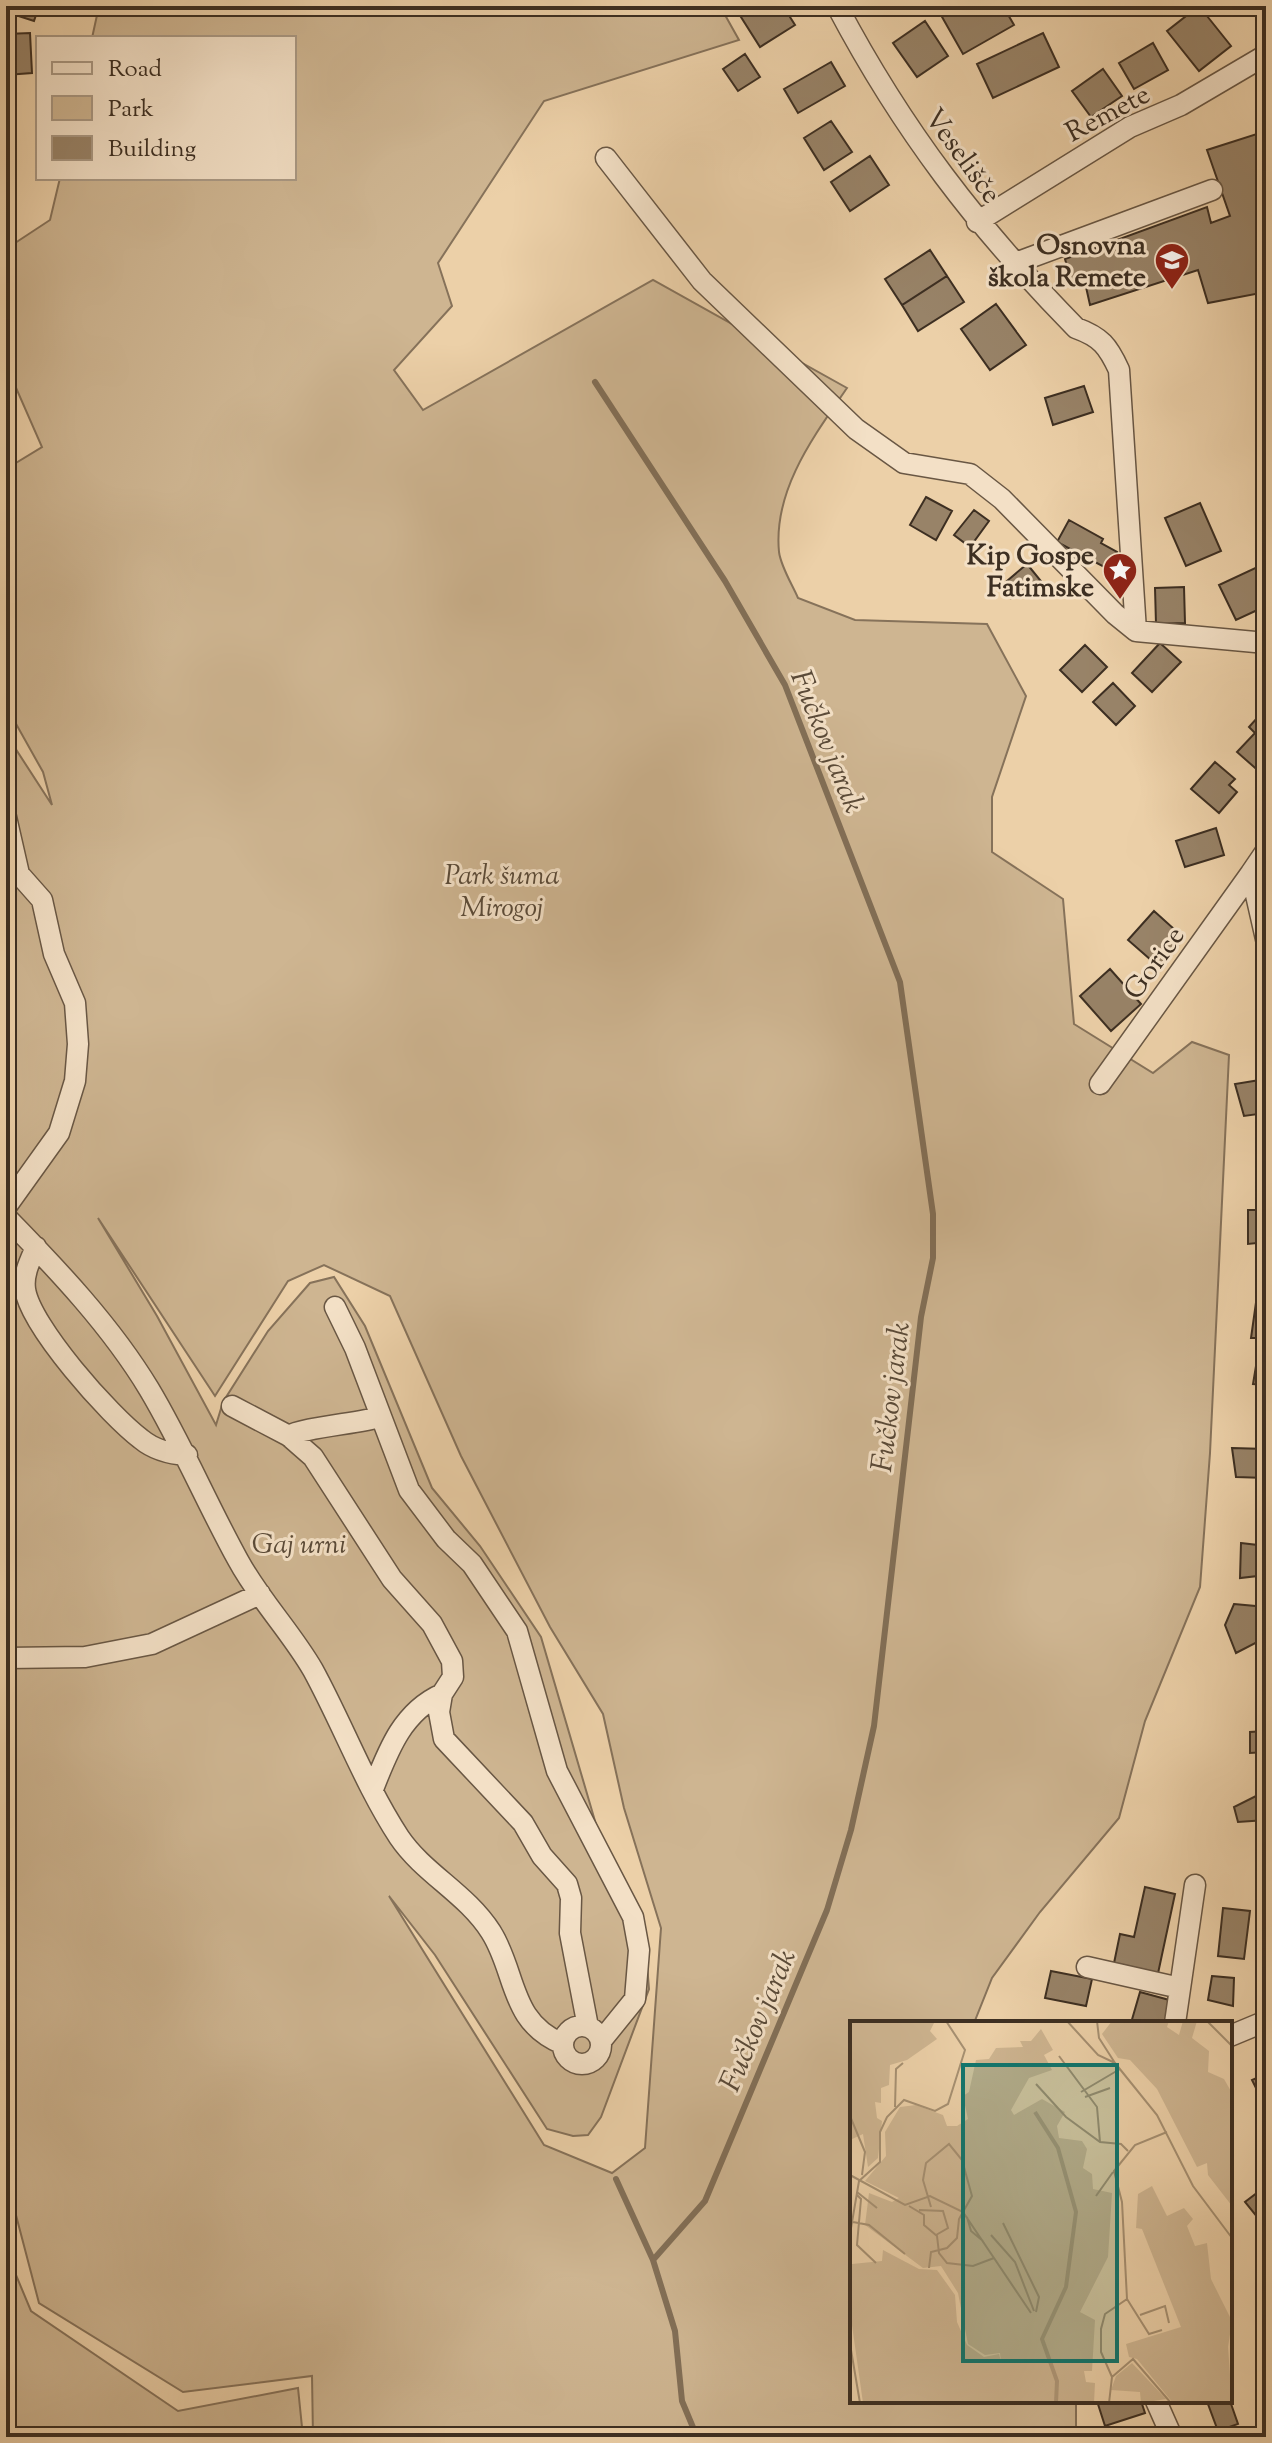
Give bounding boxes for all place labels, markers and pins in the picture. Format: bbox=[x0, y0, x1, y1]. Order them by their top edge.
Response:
place label: Osnovna škola Remete bbox=[988, 227, 1146, 299]
school or university icon: Osnovna škola Remete bbox=[1153, 241, 1191, 291]
place label: Kip Gospe Fatimske bbox=[967, 537, 1094, 609]
place icon: Kip Gospe Fatimske bbox=[1101, 551, 1139, 601]

